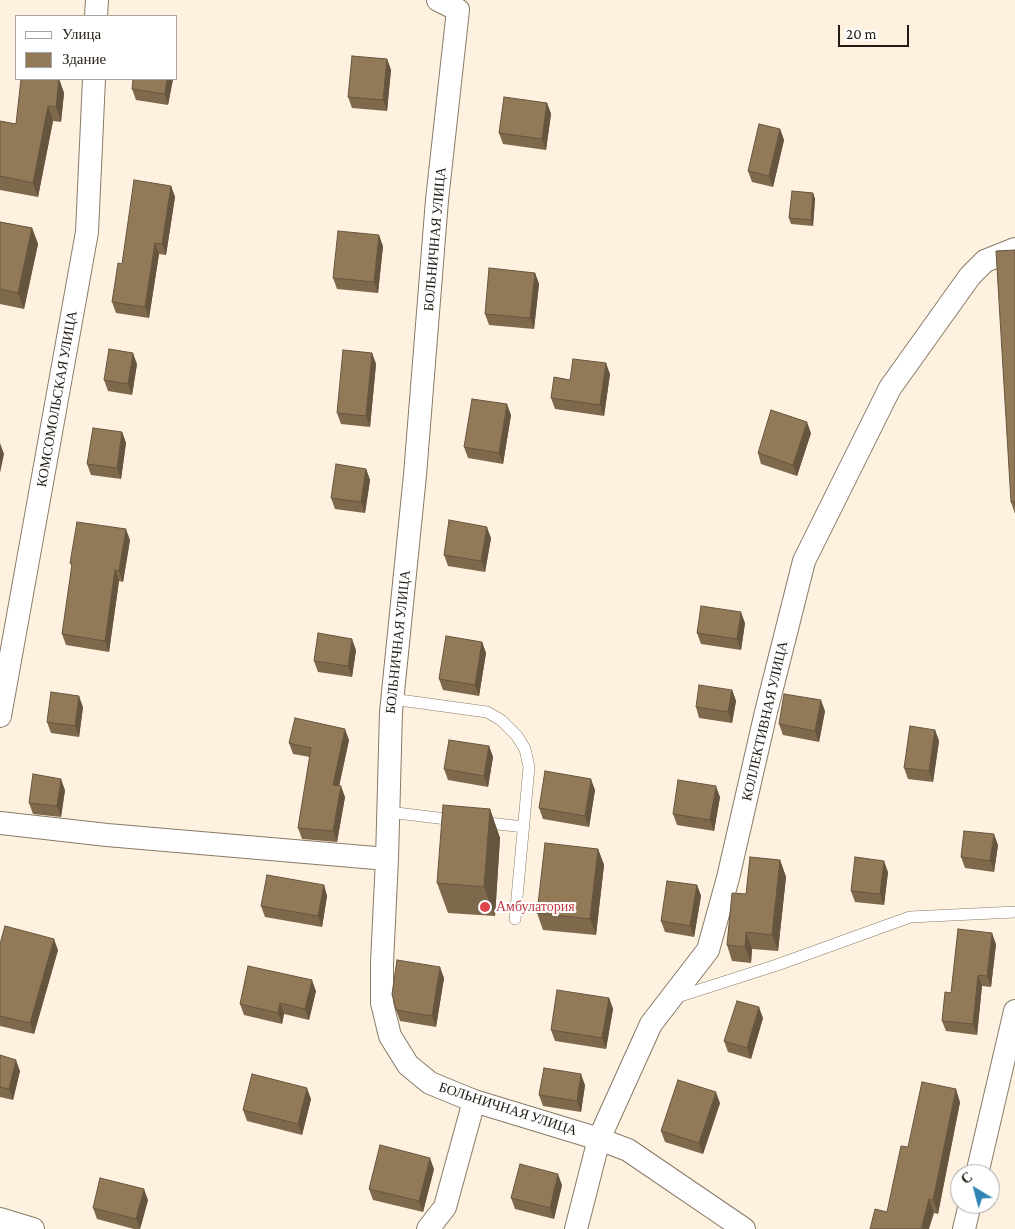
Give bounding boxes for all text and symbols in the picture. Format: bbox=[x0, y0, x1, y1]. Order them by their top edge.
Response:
legend bbox=[15, 15, 178, 80]
scale bar bbox=[840, 15, 911, 47]
text: Улица bbox=[62, 26, 101, 42]
text: 20 m bbox=[846, 26, 877, 42]
text: Здание bbox=[62, 51, 106, 67]
street label: БОЛЬНИЧНАЯ УЛИЦА bbox=[420, 166, 450, 312]
street label: КОМСОМОЛЬСКАЯ УЛИЦА bbox=[33, 309, 81, 489]
street label: БОЛЬНИЧНАЯ УЛИЦА bbox=[382, 569, 414, 715]
street label: КОЛЛЕКТИВНАЯ УЛИЦА bbox=[738, 639, 792, 803]
place label: Амбулатория bbox=[496, 899, 575, 915]
marker: Амбулатория bbox=[478, 900, 492, 914]
street label: БОЛЬНИЧНАЯ УЛИЦА bbox=[437, 1079, 579, 1139]
north arrow bbox=[950, 1164, 1000, 1214]
text: С bbox=[958, 1168, 975, 1187]

